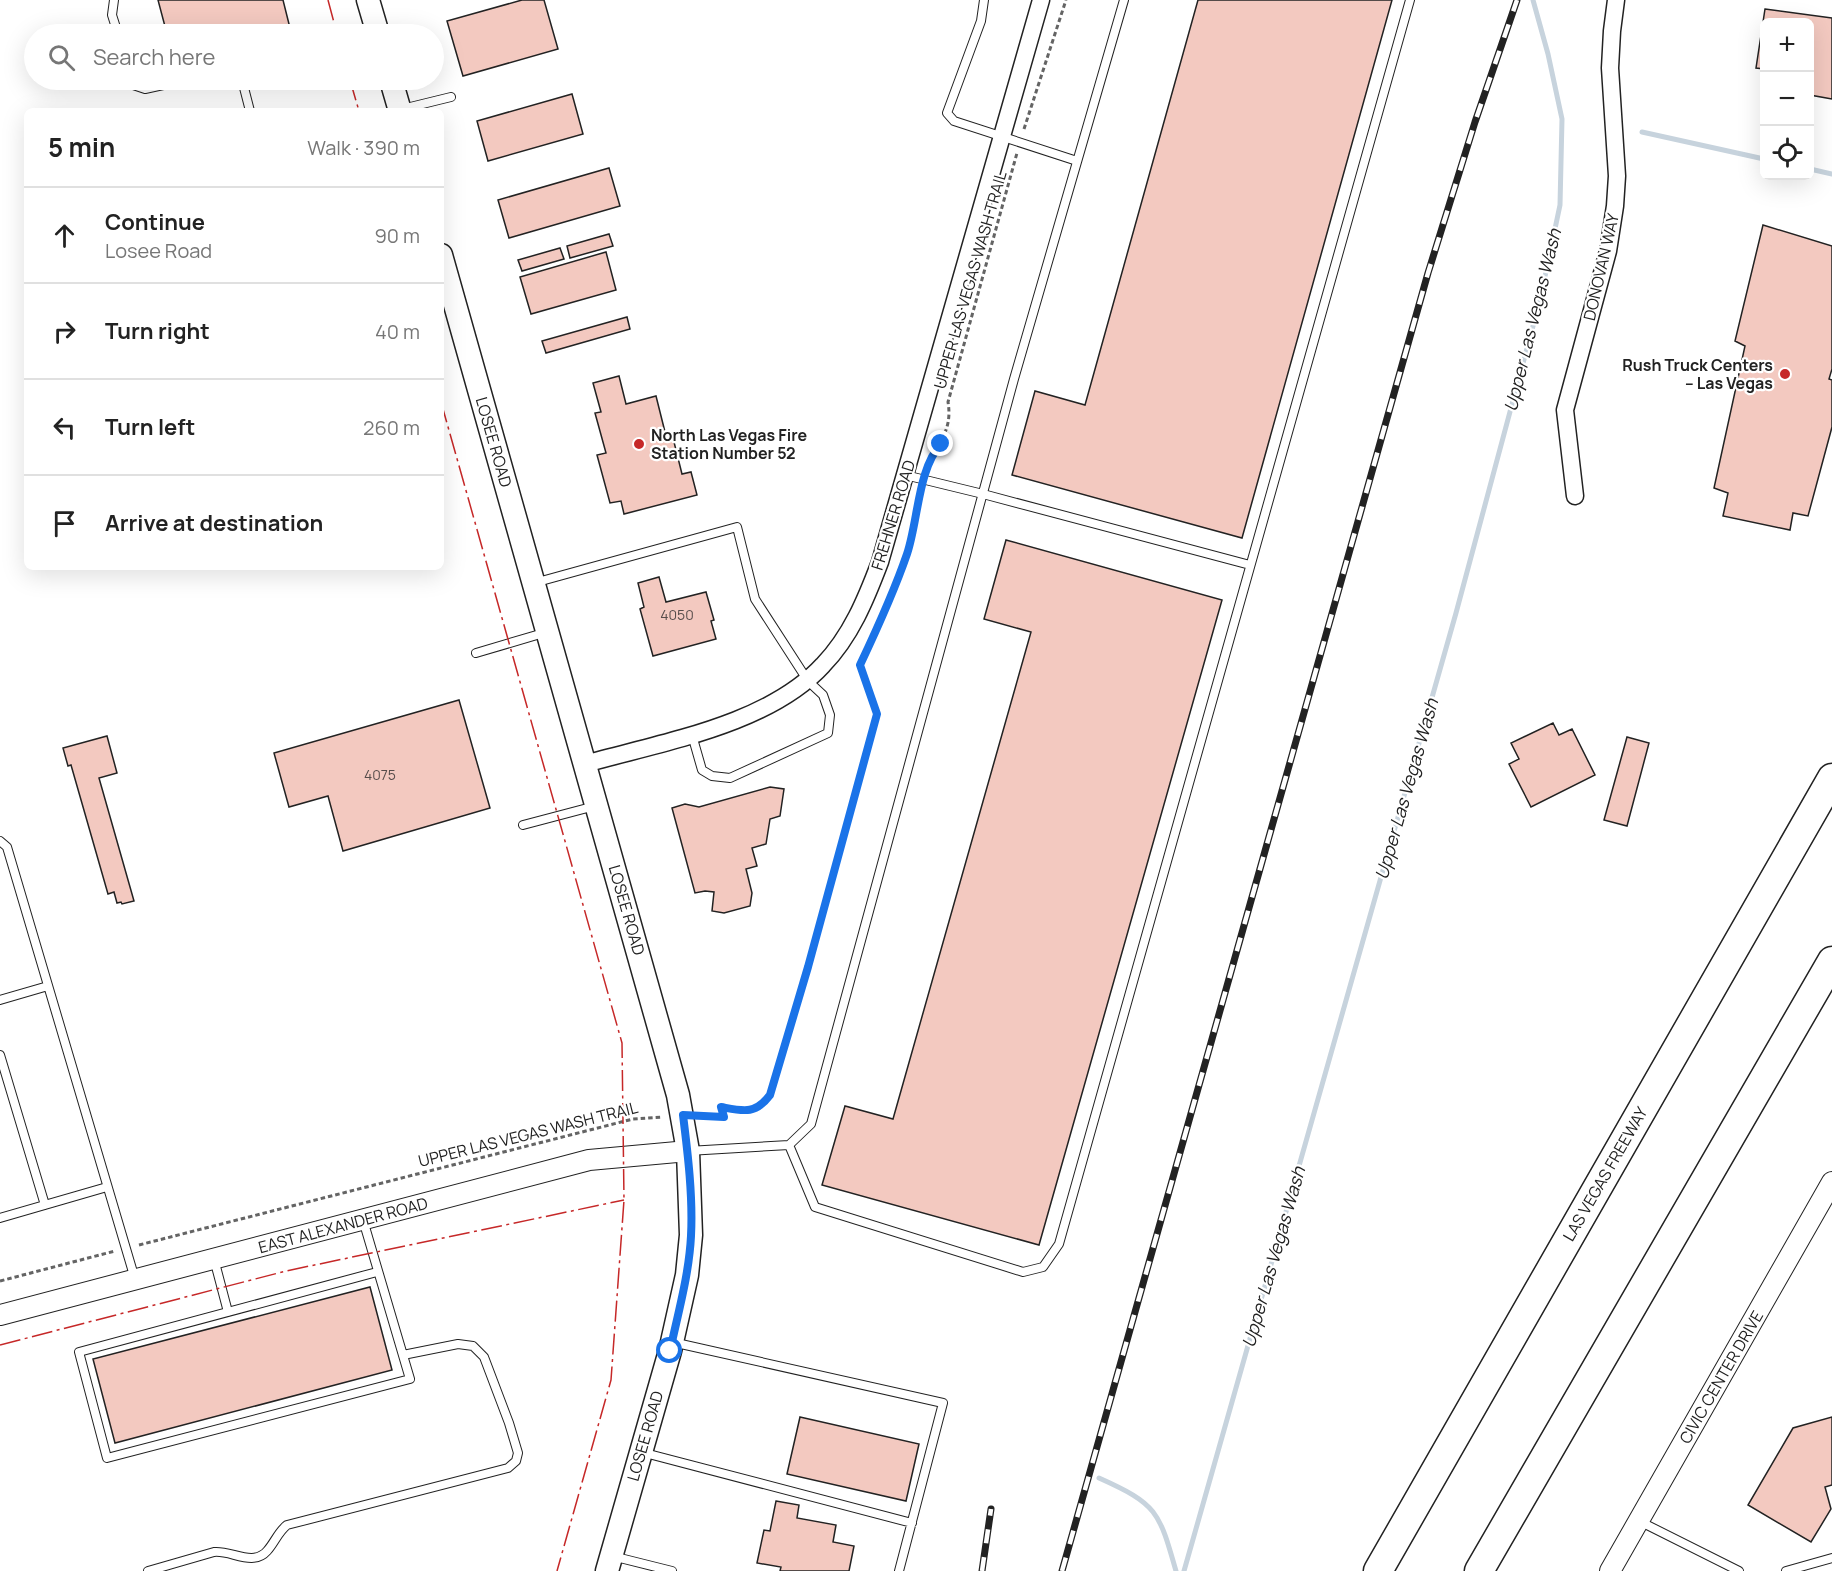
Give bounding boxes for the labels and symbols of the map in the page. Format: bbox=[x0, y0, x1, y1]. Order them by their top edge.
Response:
street label: UPPER LAS VEGAS WASH TRAIL bbox=[928, 169, 1012, 391]
street label: DONOVAN WAY bbox=[1578, 211, 1624, 323]
water label: Upper Las Vegas Wash bbox=[1498, 225, 1567, 414]
place label: Rush Truck Centers – Las Vegas bbox=[1622, 354, 1773, 394]
marker: Rush Truck Centers – Las Vegas bbox=[1778, 367, 1792, 381]
street label: LOSEE ROAD bbox=[471, 394, 517, 490]
place label: North Las Vegas Fire Station Number 52 bbox=[651, 424, 807, 464]
route end bbox=[927, 430, 953, 456]
marker: North Las Vegas Fire Station Number 52 bbox=[632, 437, 646, 451]
street label: FREHNER ROAD bbox=[866, 457, 920, 573]
house number: 4050 bbox=[660, 605, 694, 624]
water label: Upper Las Vegas Wash bbox=[1369, 695, 1444, 882]
house number: 4075 bbox=[364, 765, 396, 784]
street label: LOSEE ROAD bbox=[604, 862, 650, 958]
street label: UPPER LAS VEGAS WASH TRAIL bbox=[416, 1096, 640, 1172]
street label: LAS VEGAS FREEWAY bbox=[1558, 1103, 1652, 1245]
water label: Upper Las Vegas Wash bbox=[1236, 1163, 1311, 1350]
street label: EAST ALEXANDER ROAD bbox=[256, 1192, 430, 1258]
street label: CIVIC CENTER DRIVE bbox=[1674, 1307, 1768, 1447]
route start bbox=[656, 1337, 682, 1363]
street label: LOSEE ROAD bbox=[622, 1388, 668, 1484]

